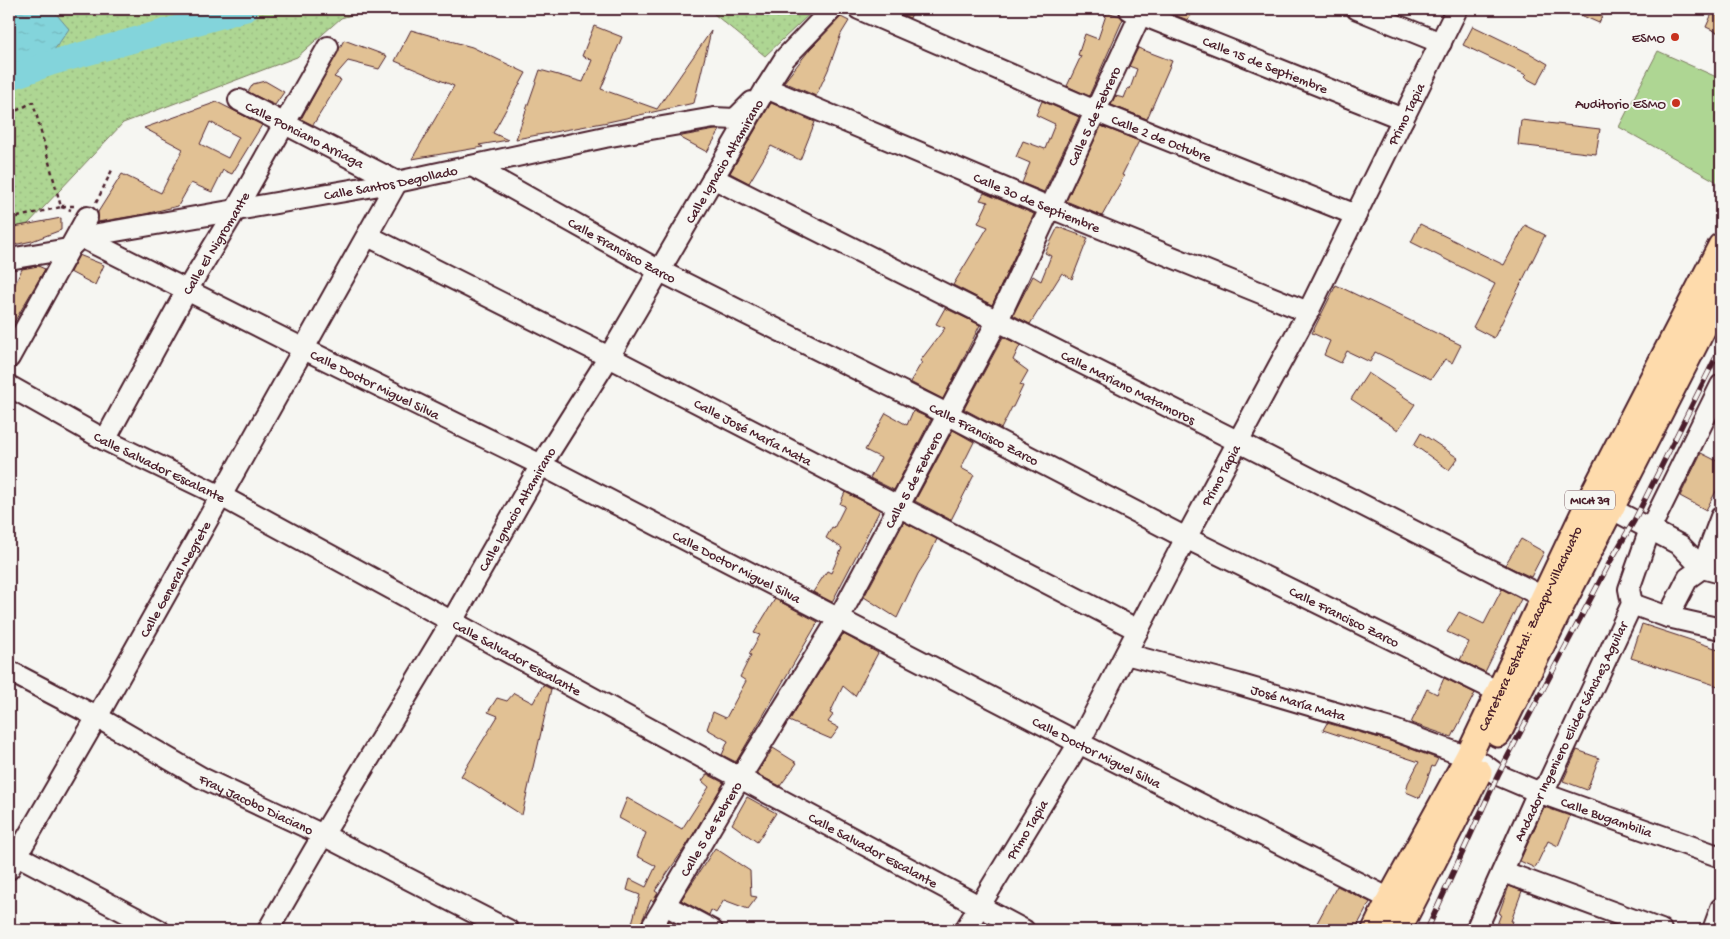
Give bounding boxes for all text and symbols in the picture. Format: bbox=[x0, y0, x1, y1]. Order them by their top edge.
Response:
place label: ESMO bbox=[1632, 31, 1666, 48]
marker: ESMO bbox=[1669, 31, 1681, 43]
street label: Calle 15 de Septiembre bbox=[1200, 34, 1330, 99]
street label: Calle 5 de Febrero bbox=[1065, 64, 1126, 169]
street label: Primo Tapia bbox=[1385, 80, 1431, 150]
street label: Calle Ignacio Altamirano bbox=[683, 97, 768, 227]
place label: Auditorio ESMO bbox=[1575, 97, 1667, 114]
marker: Auditorio ESMO bbox=[1670, 97, 1682, 109]
street label: Calle Ponciano Arriaga bbox=[242, 99, 367, 174]
street label: Calle 2 de Octubre bbox=[1108, 112, 1214, 168]
street label: Calle Santos Degollado bbox=[323, 163, 459, 206]
street label: Calle 30 de Septiembre bbox=[970, 170, 1103, 238]
street label: Calle El Nigromante bbox=[180, 189, 255, 299]
street label: Calle Francisco Zarco bbox=[564, 215, 678, 288]
street label: Calle Doctor Miguel Silva bbox=[307, 347, 443, 426]
street label: Calle Mariano Matamoros bbox=[1057, 348, 1198, 430]
street label: Calle José María Mata bbox=[690, 396, 815, 472]
street label: Calle Francisco Zarco bbox=[926, 400, 1041, 471]
street label: Calle Salvador Escalante bbox=[90, 429, 228, 508]
street label: Calle 5 de Febrero bbox=[882, 429, 948, 532]
street label: Primo Tapia bbox=[1198, 441, 1246, 511]
street label: Calle Ignacio Altamirano bbox=[476, 445, 561, 575]
road number: MICH 39 bbox=[1565, 490, 1615, 510]
street label: Calle General Negrete bbox=[137, 518, 216, 641]
street label: Carretera Estatal: Zacapu-Villachuato bbox=[1475, 524, 1587, 735]
street label: Calle Doctor Miguel Silva bbox=[669, 528, 804, 609]
street label: Calle Francisco Zarco bbox=[1286, 584, 1401, 653]
street label: Calle Salvador Escalante bbox=[449, 617, 584, 701]
street label: Andador Ingeniero Elider Sánchez Aguilar bbox=[1511, 619, 1633, 845]
street label: José María Mata bbox=[1248, 682, 1348, 727]
street label: Calle Doctor Miguel Silva bbox=[1029, 714, 1164, 794]
street label: Fray Jacobo Diaciano bbox=[194, 771, 316, 840]
street label: Calle 5 de Febrero bbox=[677, 779, 747, 880]
street label: Calle Bugambilia bbox=[1558, 795, 1655, 843]
street label: Primo Tapia bbox=[1003, 796, 1054, 865]
street label: Calle Salvador Escalante bbox=[805, 810, 941, 894]

